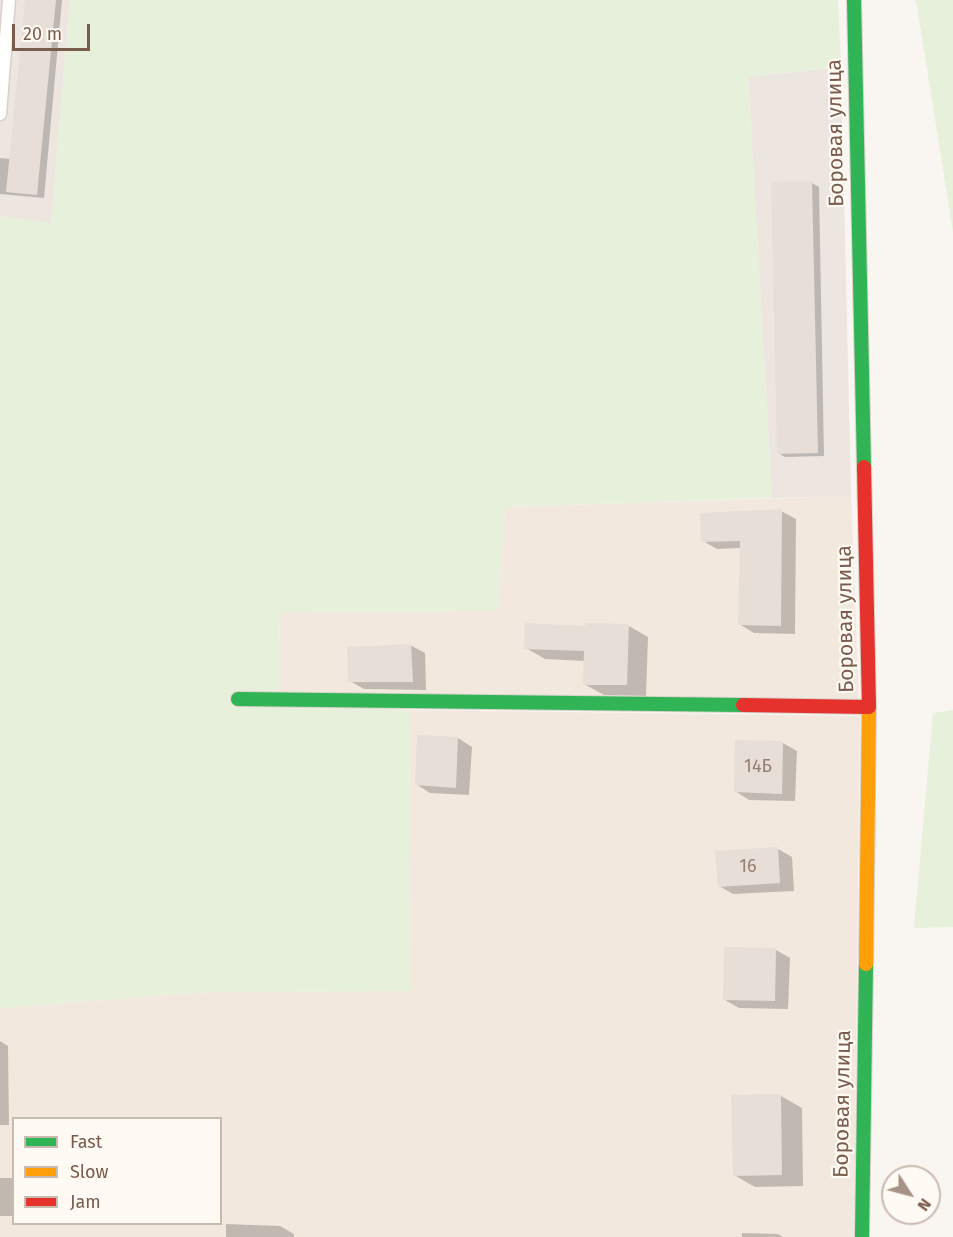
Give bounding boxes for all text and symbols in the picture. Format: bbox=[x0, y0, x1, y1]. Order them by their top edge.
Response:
scale bar bbox=[15, 12, 93, 50]
text: 20 m bbox=[23, 23, 62, 45]
street label: Боровая улица bbox=[822, 59, 850, 207]
street label: Боровая улица bbox=[832, 545, 860, 693]
house number: 14Б bbox=[744, 756, 772, 778]
house number: 16 bbox=[739, 856, 757, 878]
street label: Боровая улица bbox=[829, 1030, 857, 1178]
legend bbox=[12, 1117, 222, 1225]
text: Fast bbox=[70, 1131, 102, 1153]
text: Slow bbox=[70, 1161, 108, 1183]
north arrow bbox=[881, 1165, 941, 1225]
text: Jam bbox=[70, 1191, 101, 1213]
text: N bbox=[914, 1195, 935, 1215]

